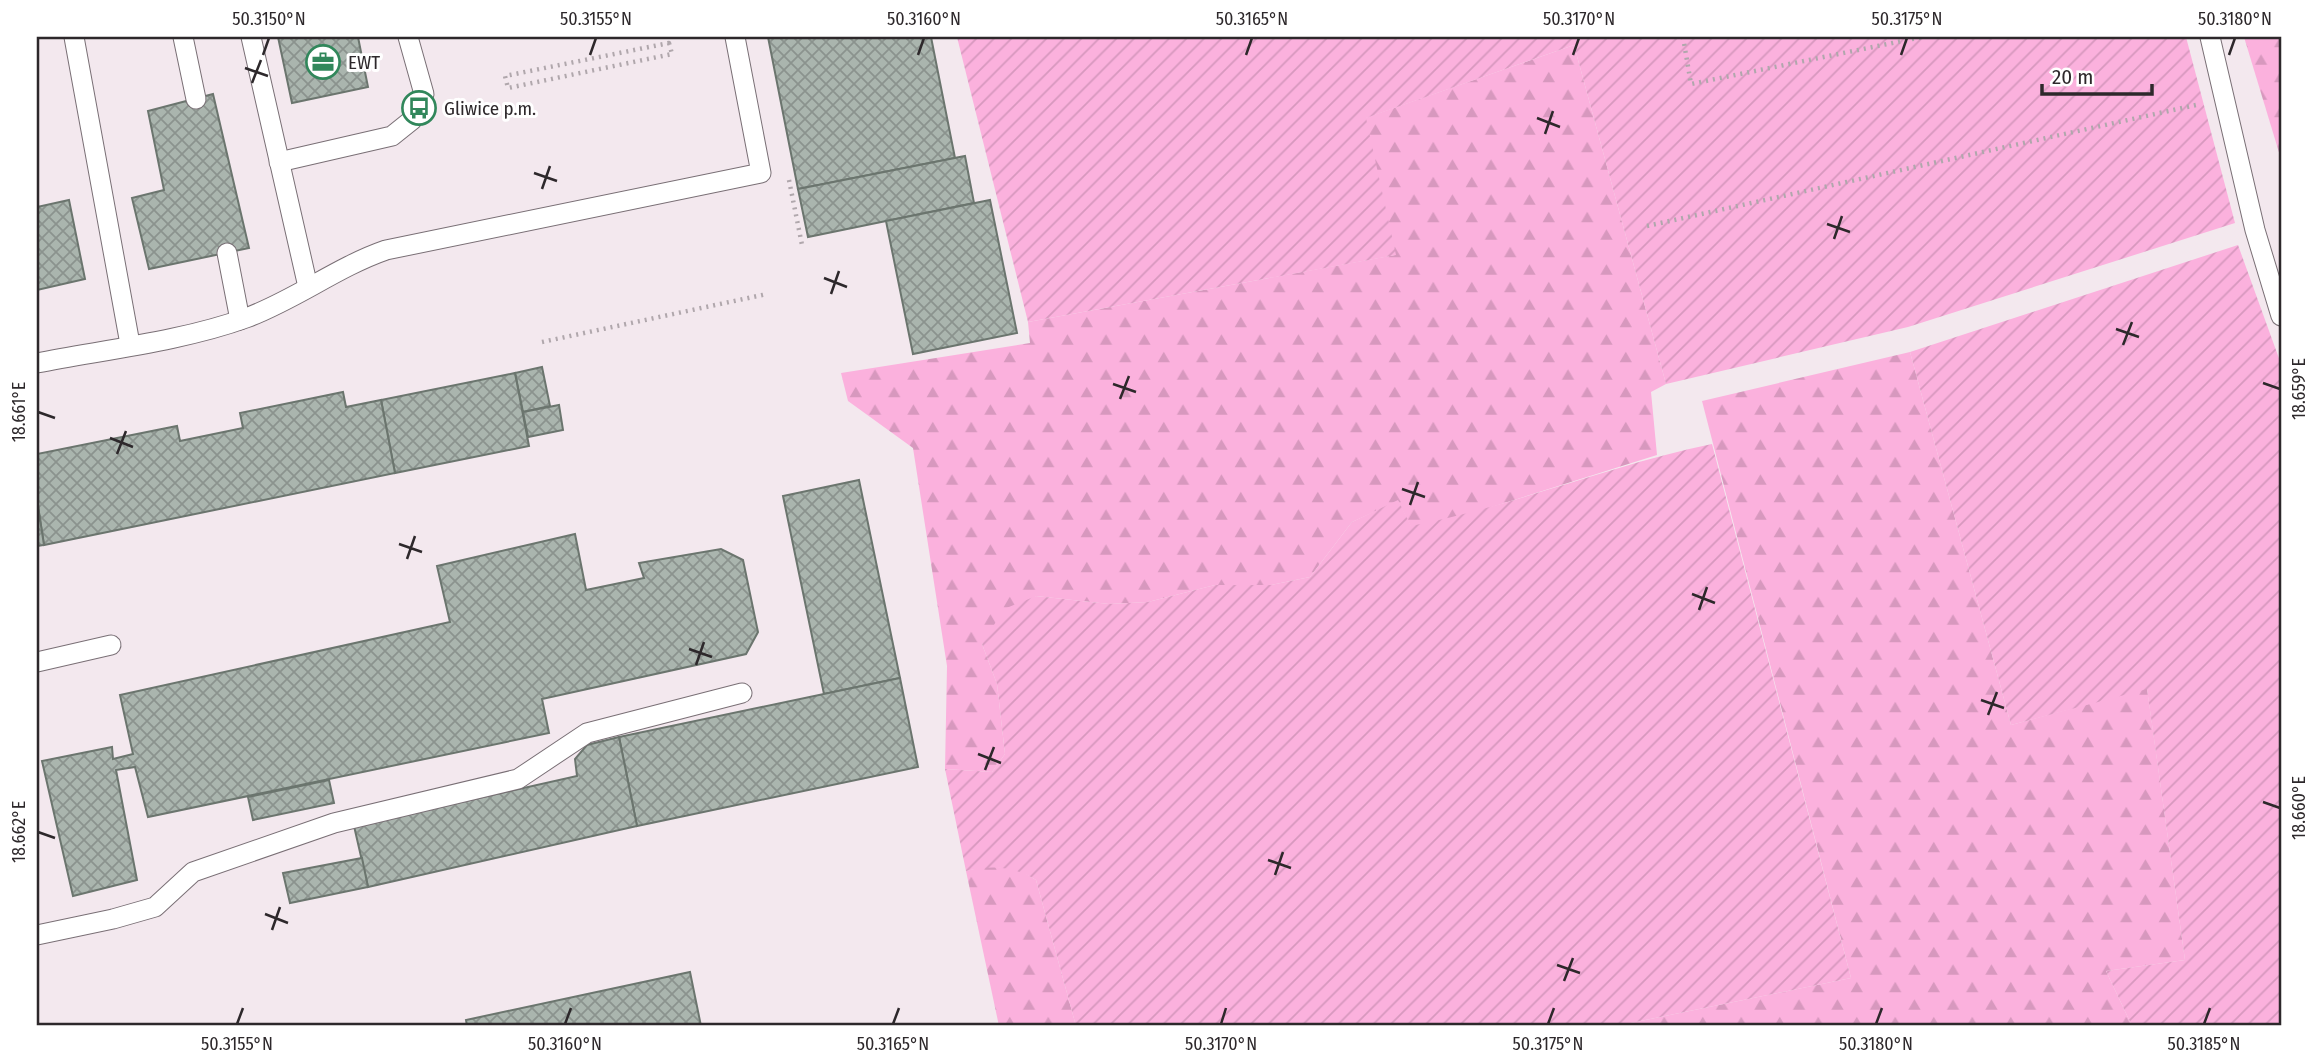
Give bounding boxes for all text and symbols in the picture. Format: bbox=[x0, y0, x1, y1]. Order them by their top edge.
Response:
text: 50.3150°N bbox=[232, 8, 306, 30]
text: 50.3155°N bbox=[560, 8, 632, 30]
text: 50.3160°N bbox=[887, 8, 961, 30]
text: 50.3165°N bbox=[1216, 8, 1288, 30]
text: 50.3170°N bbox=[1543, 8, 1615, 30]
text: 50.3175°N bbox=[1872, 8, 1942, 30]
text: 50.3180°N bbox=[2198, 8, 2272, 30]
office icon: EWT bbox=[304, 43, 342, 81]
place label: EWT bbox=[348, 51, 380, 74]
scale bar bbox=[2042, 52, 2152, 96]
text: 20 m bbox=[2052, 64, 2093, 90]
bus stop icon: Gliwice p.m. bbox=[400, 89, 438, 127]
place label: Gliwice p.m. bbox=[444, 97, 536, 120]
text: 18.659°E bbox=[2288, 358, 2310, 420]
text: 18.661°E bbox=[8, 382, 30, 442]
text: 18.660°E bbox=[2288, 776, 2310, 840]
text: 18.662°E bbox=[8, 801, 30, 863]
text: 50.3155°N bbox=[201, 1033, 273, 1055]
text: 50.3160°N bbox=[528, 1033, 602, 1055]
text: 50.3165°N bbox=[857, 1033, 929, 1055]
text: 50.3170°N bbox=[1185, 1033, 1257, 1055]
text: 50.3175°N bbox=[1513, 1033, 1583, 1055]
text: 50.3180°N bbox=[1839, 1033, 1913, 1055]
text: 50.3185°N bbox=[2168, 1033, 2240, 1055]

